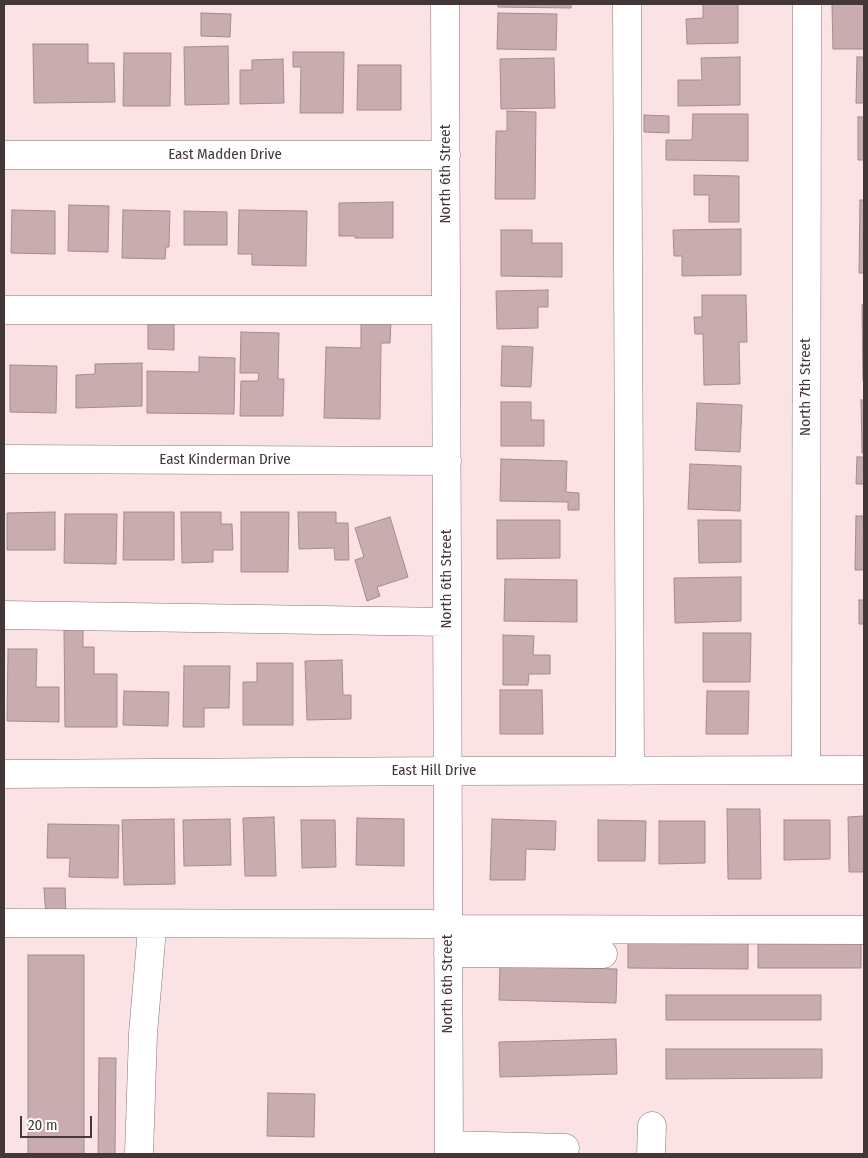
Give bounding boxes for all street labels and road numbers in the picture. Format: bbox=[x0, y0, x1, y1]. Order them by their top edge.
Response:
street label: North 6th Street bbox=[437, 124, 455, 224]
street label: East Madden Drive bbox=[168, 146, 282, 164]
street label: North 7th Street bbox=[797, 338, 815, 436]
street label: East Kinderman Drive bbox=[159, 451, 291, 469]
street label: North 6th Street bbox=[438, 529, 456, 629]
street label: East Hill Drive bbox=[391, 762, 477, 780]
street label: North 6th Street bbox=[439, 934, 457, 1034]

